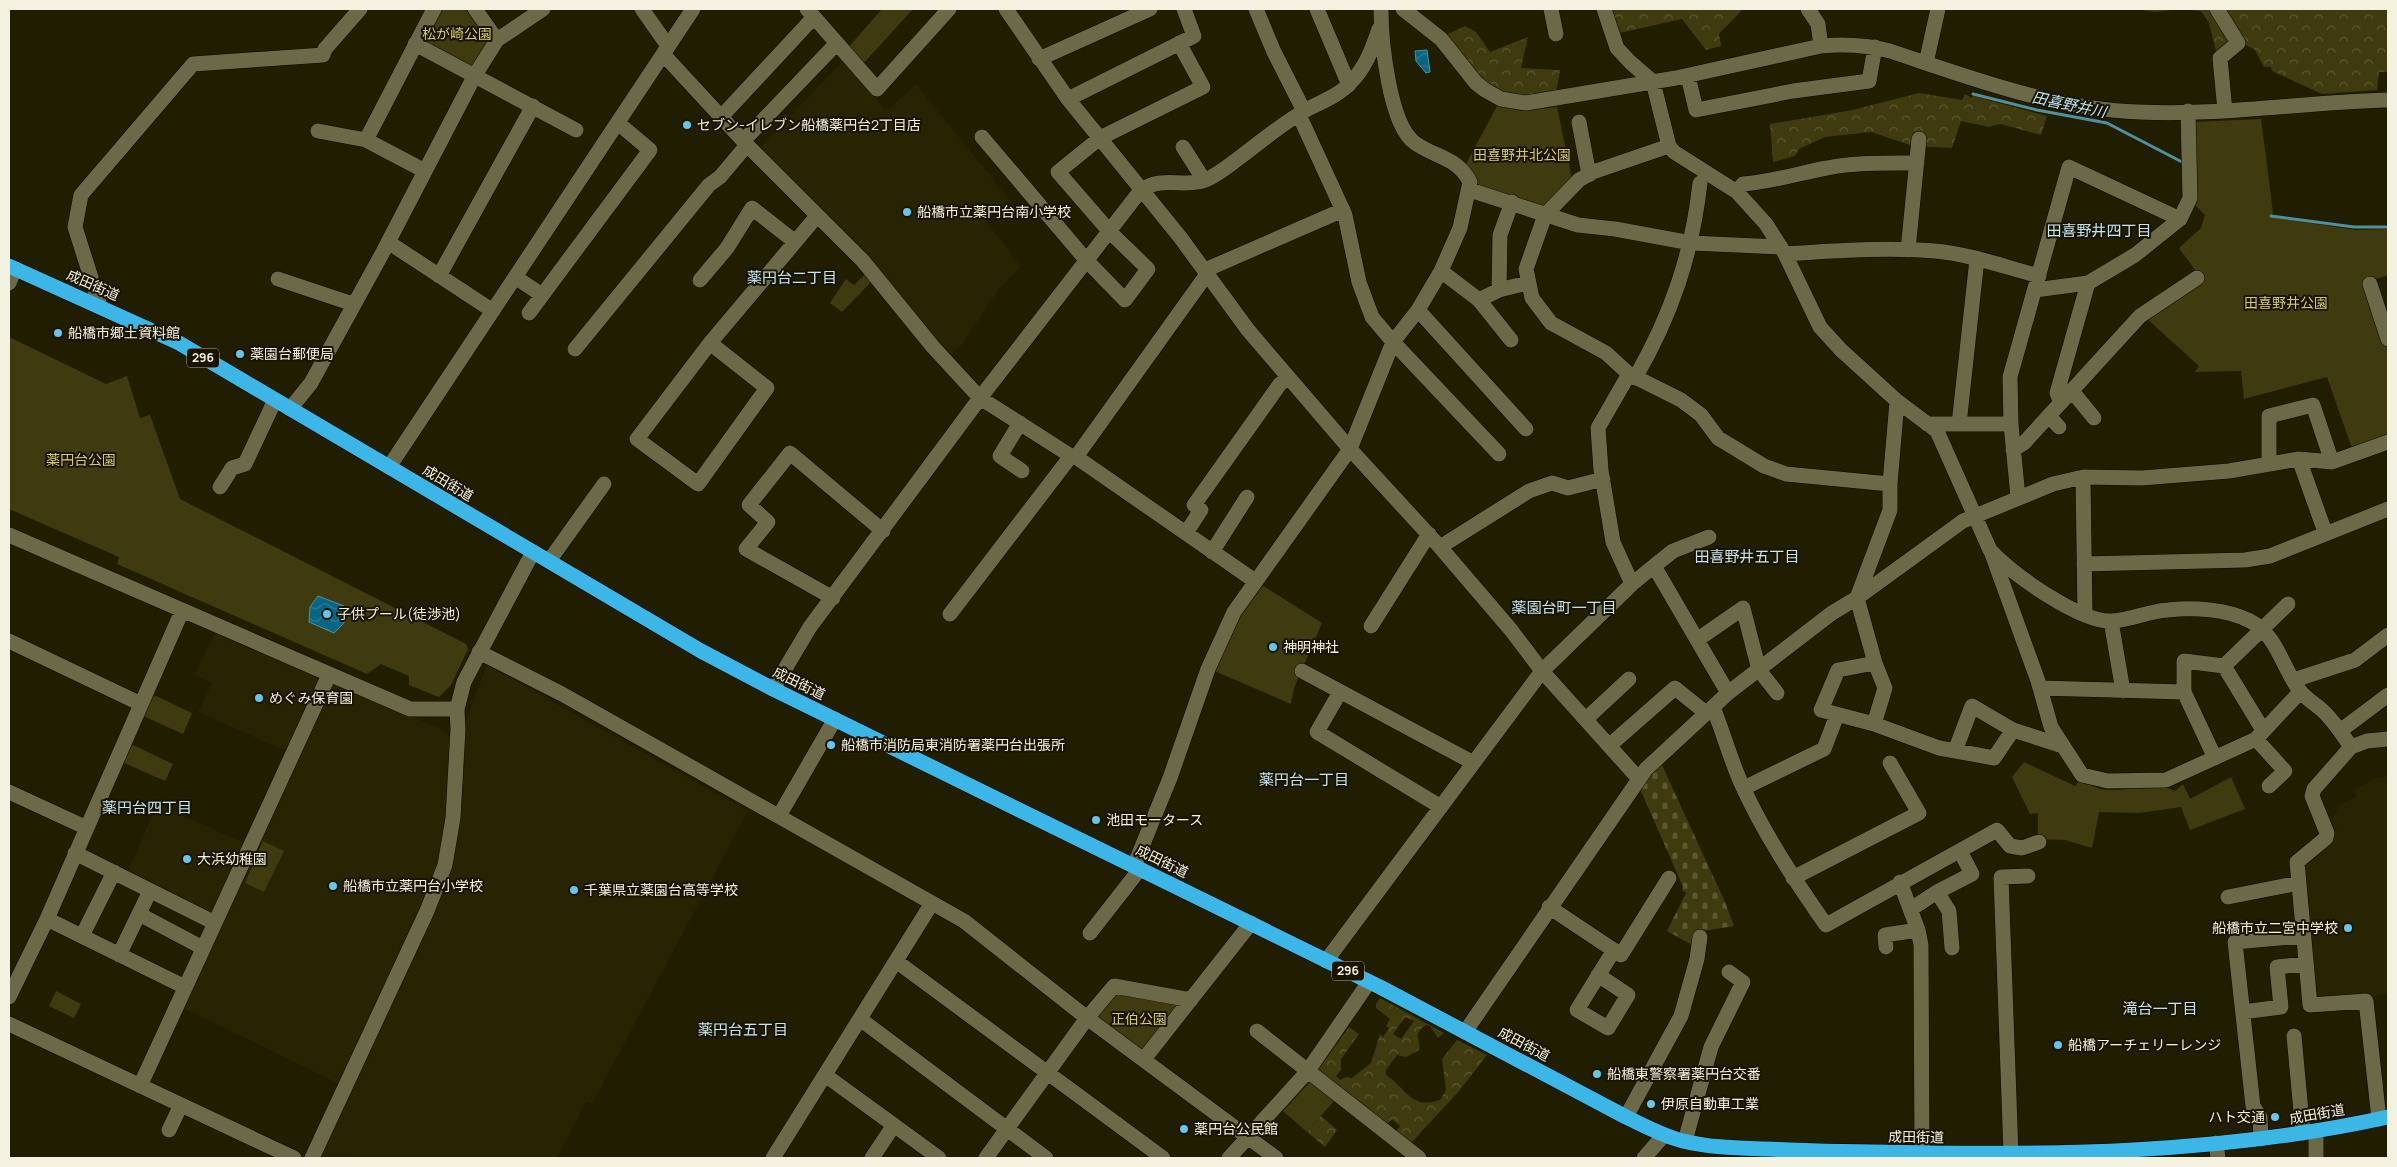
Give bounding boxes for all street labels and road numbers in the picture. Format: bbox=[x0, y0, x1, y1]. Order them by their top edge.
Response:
street label: 成田街道 bbox=[64, 264, 123, 305]
road number: 296 bbox=[187, 348, 219, 368]
street label: 成田街道 bbox=[419, 460, 477, 505]
street label: 成田街道 bbox=[770, 662, 829, 703]
street label: 成田街道 bbox=[1133, 840, 1192, 881]
road number: 296 bbox=[1332, 961, 1364, 980]
street label: 成田街道 bbox=[1495, 1022, 1553, 1065]
street label: 成田街道 bbox=[2288, 1099, 2346, 1128]
street label: 成田街道 bbox=[1888, 1127, 1944, 1146]

